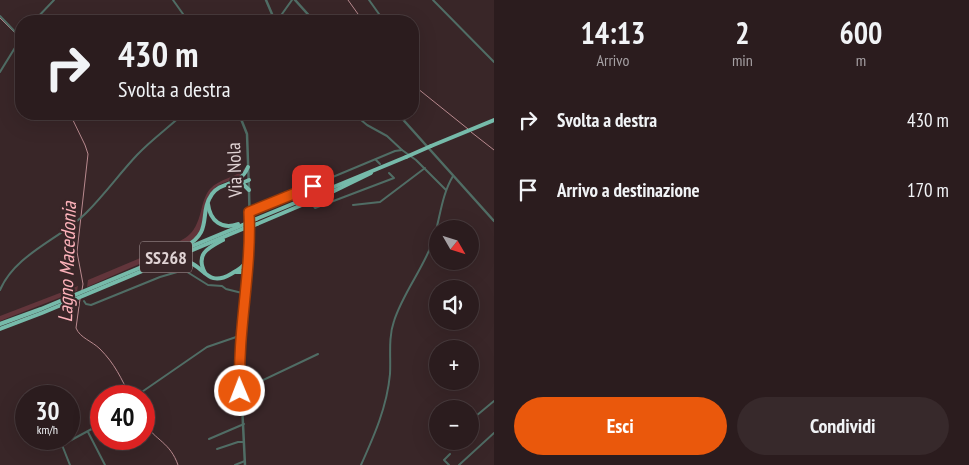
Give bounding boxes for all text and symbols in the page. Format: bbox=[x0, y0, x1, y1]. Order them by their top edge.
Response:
text: 14:13 bbox=[581, 13, 645, 52]
text: 2 bbox=[735, 13, 750, 52]
text: 600 bbox=[839, 13, 882, 52]
text: 430 m bbox=[118, 31, 199, 77]
icon: right bbox=[35, 35, 100, 100]
text: Arrivo bbox=[597, 50, 629, 70]
text: min bbox=[732, 50, 753, 70]
text: m bbox=[856, 50, 866, 70]
text: Svolta a destra bbox=[118, 75, 231, 103]
icon: right bbox=[514, 106, 542, 134]
text: Svolta a destra bbox=[557, 108, 657, 132]
text: 430 m bbox=[907, 108, 949, 132]
street label: Via Nola bbox=[221, 142, 247, 199]
pin bbox=[292, 165, 334, 207]
icon: arrive bbox=[299, 172, 327, 200]
icon: arrive bbox=[514, 176, 542, 204]
text: Arrivo a destinazione bbox=[557, 178, 700, 202]
text: 170 m bbox=[907, 178, 949, 202]
water label: Lagno Macedonia bbox=[52, 200, 82, 323]
north arrow bbox=[429, 220, 479, 270]
map controls bbox=[429, 220, 479, 450]
road number: SS268 bbox=[140, 242, 192, 272]
button: sound bbox=[429, 280, 479, 330]
button: + bbox=[429, 340, 479, 390]
position arrow bbox=[213, 364, 265, 416]
speed limit sign: 40 bbox=[90, 385, 155, 450]
text: 30 bbox=[36, 395, 59, 427]
button: Esci bbox=[514, 397, 727, 455]
button: Condividi bbox=[737, 397, 949, 455]
button: − bbox=[429, 400, 479, 450]
text: km/h bbox=[37, 422, 58, 437]

